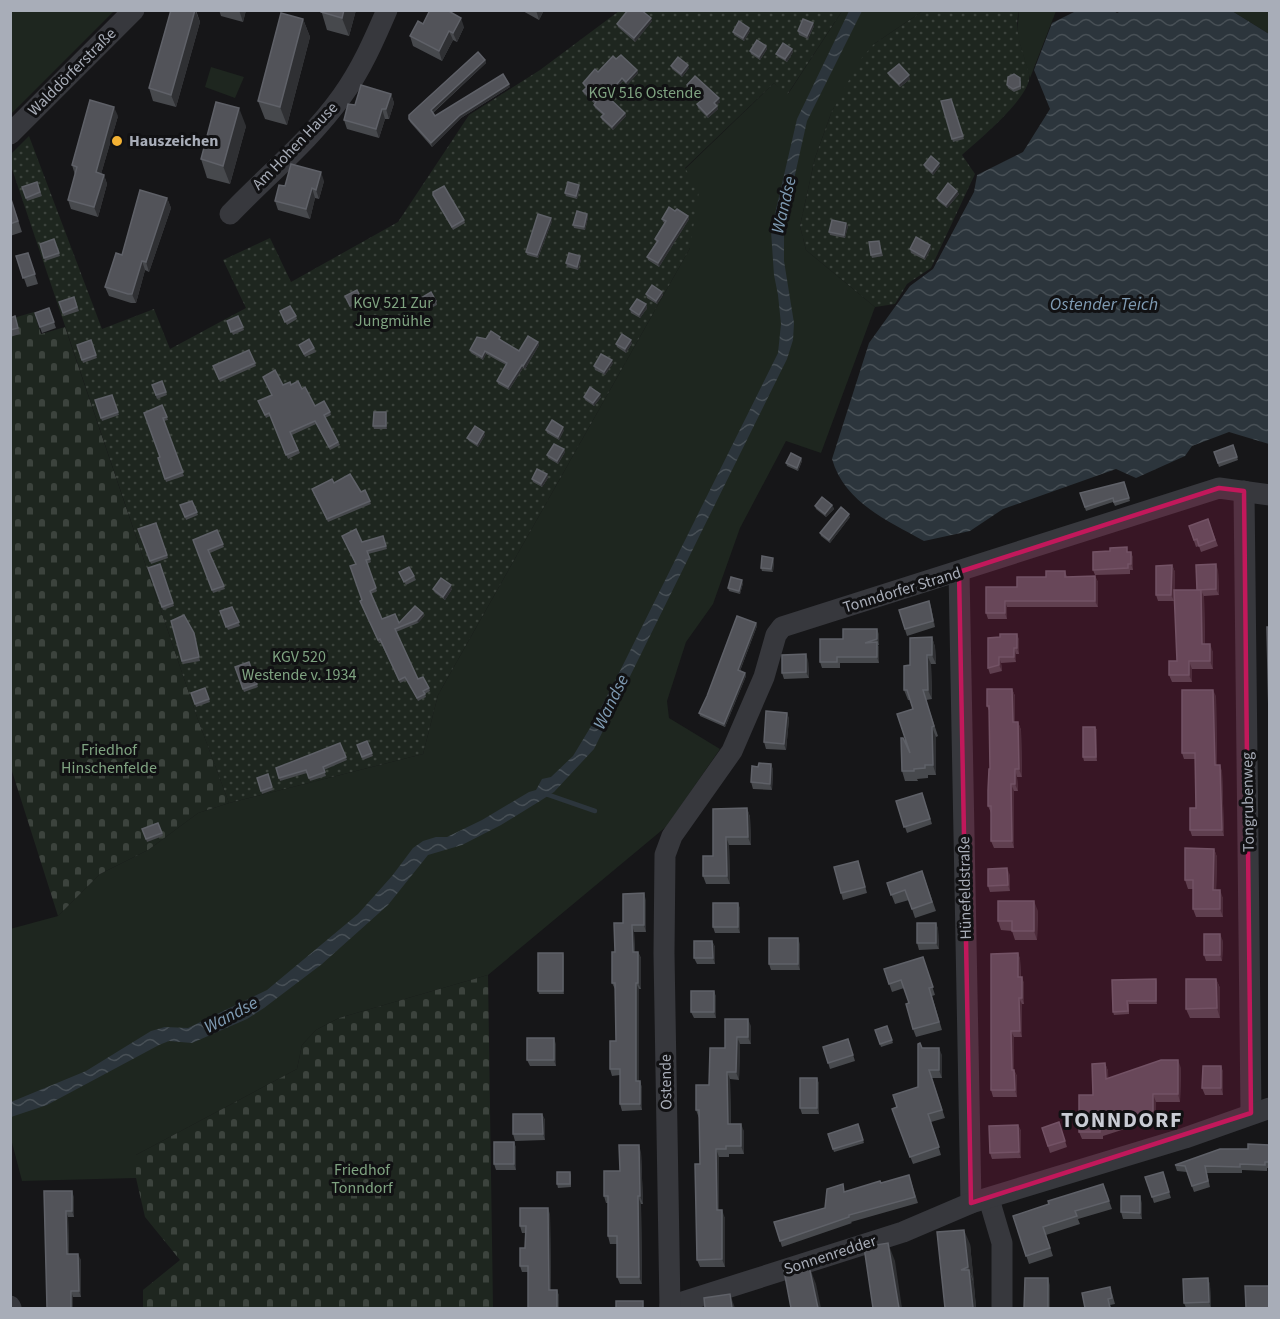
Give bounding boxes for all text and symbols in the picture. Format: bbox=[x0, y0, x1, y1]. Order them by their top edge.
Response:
street label: Walddörferstraße bbox=[23, 23, 121, 121]
park label: KGV 516 Ostende bbox=[589, 82, 701, 104]
street label: Am Hohen Hause bbox=[247, 97, 343, 195]
place label: Hauszeichen bbox=[129, 130, 218, 152]
marker: Hauszeichen bbox=[110, 134, 124, 148]
water label: Wandse bbox=[765, 174, 803, 236]
park label: KGV 521 Zur Jungmühle bbox=[353, 292, 433, 332]
water label: Ostender Teich bbox=[1050, 292, 1158, 317]
street label: Tonndorfer Strand bbox=[840, 562, 964, 618]
park label: KGV 520 Westende v. 1934 bbox=[242, 646, 356, 686]
water label: Wandse bbox=[587, 670, 635, 734]
park label: Friedhof Hinschenfelde bbox=[61, 739, 157, 779]
street label: Tongrubenweg bbox=[1236, 752, 1260, 852]
street label: Hünefeldstraße bbox=[953, 836, 977, 940]
water label: Wandse bbox=[199, 990, 263, 1040]
street label: Ostende bbox=[655, 1054, 677, 1110]
district label: TONNDORF bbox=[1061, 1104, 1183, 1136]
park label: Friedhof Tonndorf bbox=[331, 1159, 394, 1199]
street label: Sonnenredder bbox=[781, 1230, 879, 1280]

